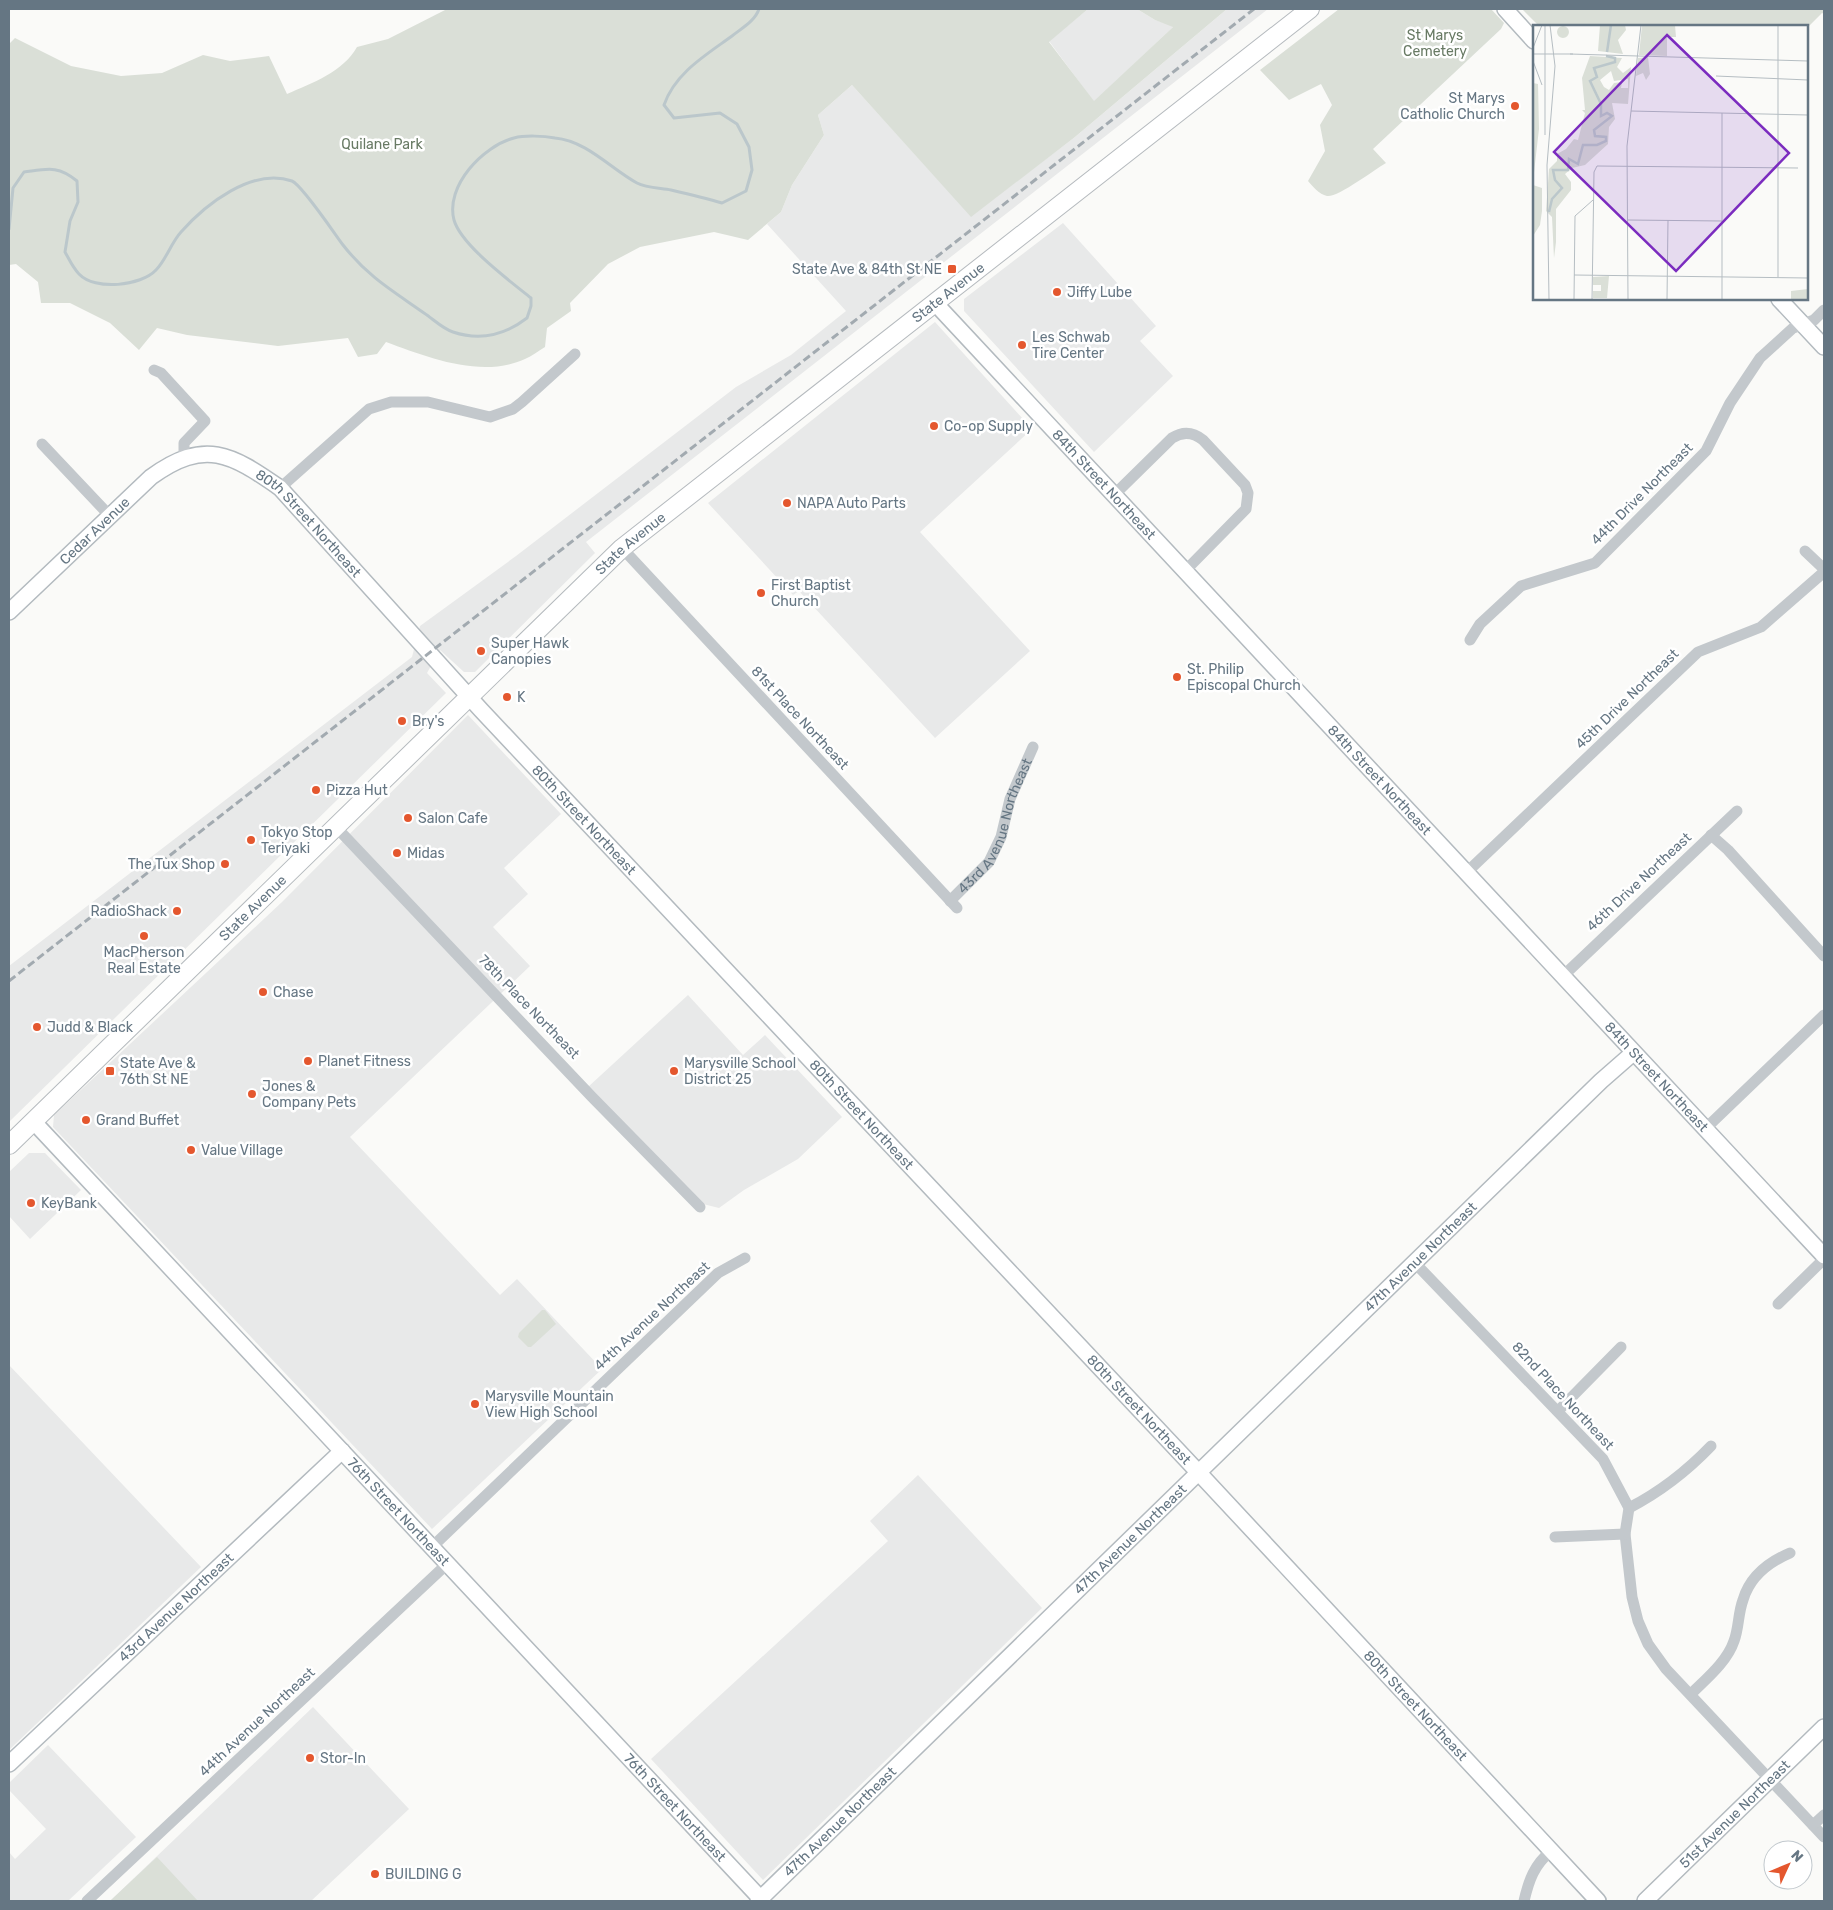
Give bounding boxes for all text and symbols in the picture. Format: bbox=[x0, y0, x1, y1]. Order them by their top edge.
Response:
inset map bbox=[1533, 25, 1808, 300]
park label: St Marys Cemetery bbox=[1403, 27, 1467, 60]
place label: St Marys Catholic Church bbox=[1400, 90, 1505, 123]
marker: St Marys Catholic Church bbox=[1509, 100, 1521, 112]
park label: Quilane Park bbox=[341, 136, 423, 153]
street label: State Avenue bbox=[909, 259, 988, 326]
place label: State Ave & 84th St NE bbox=[792, 261, 942, 278]
marker: State Ave & 84th St NE bbox=[946, 263, 958, 275]
place label: Jiffy Lube bbox=[1067, 284, 1132, 301]
marker: Jiffy Lube bbox=[1051, 286, 1063, 298]
place label: Les Schwab Tire Center bbox=[1032, 329, 1110, 362]
marker: Les Schwab Tire Center bbox=[1016, 339, 1028, 351]
place label: Co-op Supply bbox=[944, 418, 1033, 435]
marker: Co-op Supply bbox=[928, 420, 940, 432]
street label: 84th Street Northeast bbox=[1049, 426, 1160, 543]
street label: 44th Drive Northeast bbox=[1587, 439, 1697, 549]
street label: 80th Street Northeast bbox=[253, 466, 365, 581]
street label: Cedar Avenue bbox=[56, 493, 133, 568]
place label: NAPA Auto Parts bbox=[797, 495, 906, 512]
marker: NAPA Auto Parts bbox=[781, 497, 793, 509]
street label: State Avenue bbox=[591, 509, 669, 578]
place label: First Baptist Church bbox=[771, 577, 851, 610]
marker: First Baptist Church bbox=[755, 587, 767, 599]
place label: Super Hawk Canopies bbox=[491, 635, 570, 668]
marker: Super Hawk Canopies bbox=[475, 645, 487, 657]
street label: 45th Drive Northeast bbox=[1572, 645, 1682, 753]
place label: St. Philip Episcopal Church bbox=[1187, 661, 1301, 694]
street label: 81st Place Northeast bbox=[748, 663, 853, 774]
marker: St. Philip Episcopal Church bbox=[1171, 671, 1183, 683]
place label: K bbox=[517, 689, 526, 706]
marker: K bbox=[501, 691, 513, 703]
place label: Bry's bbox=[412, 713, 444, 730]
marker: Bry's bbox=[396, 715, 408, 727]
street label: 84th Street Northeast bbox=[1324, 721, 1436, 839]
street label: 43rd Avenue Northeast bbox=[954, 755, 1036, 897]
street label: 80th Street Northeast bbox=[528, 761, 640, 878]
place label: Pizza Hut bbox=[326, 782, 388, 799]
marker: Pizza Hut bbox=[310, 784, 322, 796]
place label: Salon Cafe bbox=[418, 810, 488, 827]
marker: Salon Cafe bbox=[402, 812, 414, 824]
place label: Tokyo Stop Teriyaki bbox=[261, 824, 333, 857]
street label: 46th Drive Northeast bbox=[1583, 829, 1695, 935]
marker: Tokyo Stop Teriyaki bbox=[245, 834, 257, 846]
place label: Midas bbox=[407, 845, 445, 862]
marker: Midas bbox=[391, 847, 403, 859]
place label: The Tux Shop bbox=[128, 856, 215, 873]
marker: The Tux Shop bbox=[219, 858, 231, 870]
street label: State Avenue bbox=[215, 871, 290, 944]
place label: RadioShack bbox=[90, 903, 168, 920]
marker: RadioShack bbox=[171, 905, 183, 917]
marker: MacPherson Real Estate bbox=[138, 930, 150, 942]
place label: MacPherson Real Estate bbox=[104, 944, 184, 977]
street label: 78th Place Northeast bbox=[475, 952, 583, 1063]
place label: Chase bbox=[273, 984, 314, 1001]
marker: Chase bbox=[257, 986, 269, 998]
street label: 84th Street Northeast bbox=[1601, 1018, 1712, 1136]
place label: Judd & Black bbox=[47, 1019, 134, 1036]
marker: Judd & Black bbox=[31, 1021, 43, 1033]
place label: Planet Fitness bbox=[318, 1053, 411, 1070]
place label: State Ave & 76th St NE bbox=[120, 1055, 196, 1088]
marker: Planet Fitness bbox=[302, 1055, 314, 1067]
place label: Marysville School District 25 bbox=[684, 1055, 796, 1088]
street label: 80th Street Northeast bbox=[806, 1056, 918, 1173]
marker: State Ave & 76th St NE bbox=[104, 1065, 116, 1077]
marker: Marysville School District 25 bbox=[668, 1065, 680, 1077]
place label: Jones & Company Pets bbox=[262, 1078, 356, 1111]
marker: Jones & Company Pets bbox=[246, 1088, 258, 1100]
place label: Grand Buffet bbox=[96, 1112, 180, 1129]
marker: Grand Buffet bbox=[80, 1114, 92, 1126]
place label: Value Village bbox=[201, 1142, 283, 1159]
marker: Value Village bbox=[185, 1144, 197, 1156]
place label: KeyBank bbox=[41, 1195, 98, 1212]
marker: KeyBank bbox=[25, 1197, 37, 1209]
street label: 47th Avenue Northeast bbox=[1360, 1198, 1481, 1315]
street label: 44th Avenue Northeast bbox=[591, 1258, 714, 1374]
street label: 82nd Place Northeast bbox=[1508, 1338, 1618, 1454]
street label: 80th Street Northeast bbox=[1084, 1351, 1195, 1468]
place label: Marysville Mountain View High School bbox=[485, 1388, 614, 1421]
marker: Marysville Mountain View High School bbox=[469, 1398, 481, 1410]
street label: 76th Street Northeast bbox=[344, 1454, 454, 1570]
street label: 47th Avenue Northeast bbox=[1070, 1480, 1190, 1598]
street label: 43rd Avenue Northeast bbox=[115, 1549, 237, 1665]
street label: 80th Street Northeast bbox=[1360, 1647, 1472, 1764]
street label: 44th Avenue Northeast bbox=[196, 1664, 319, 1780]
place label: Stor-In bbox=[320, 1750, 366, 1767]
street label: 76th Street Northeast bbox=[621, 1750, 730, 1865]
marker: Stor-In bbox=[304, 1752, 316, 1764]
street label: 51st Avenue Northeast bbox=[1676, 1756, 1794, 1871]
street label: 47th Avenue Northeast bbox=[780, 1763, 900, 1880]
north arrow bbox=[1763, 1840, 1813, 1890]
text: N bbox=[1787, 1847, 1807, 1866]
place label: BUILDING G bbox=[385, 1866, 462, 1883]
marker: BUILDING G bbox=[369, 1868, 381, 1880]

